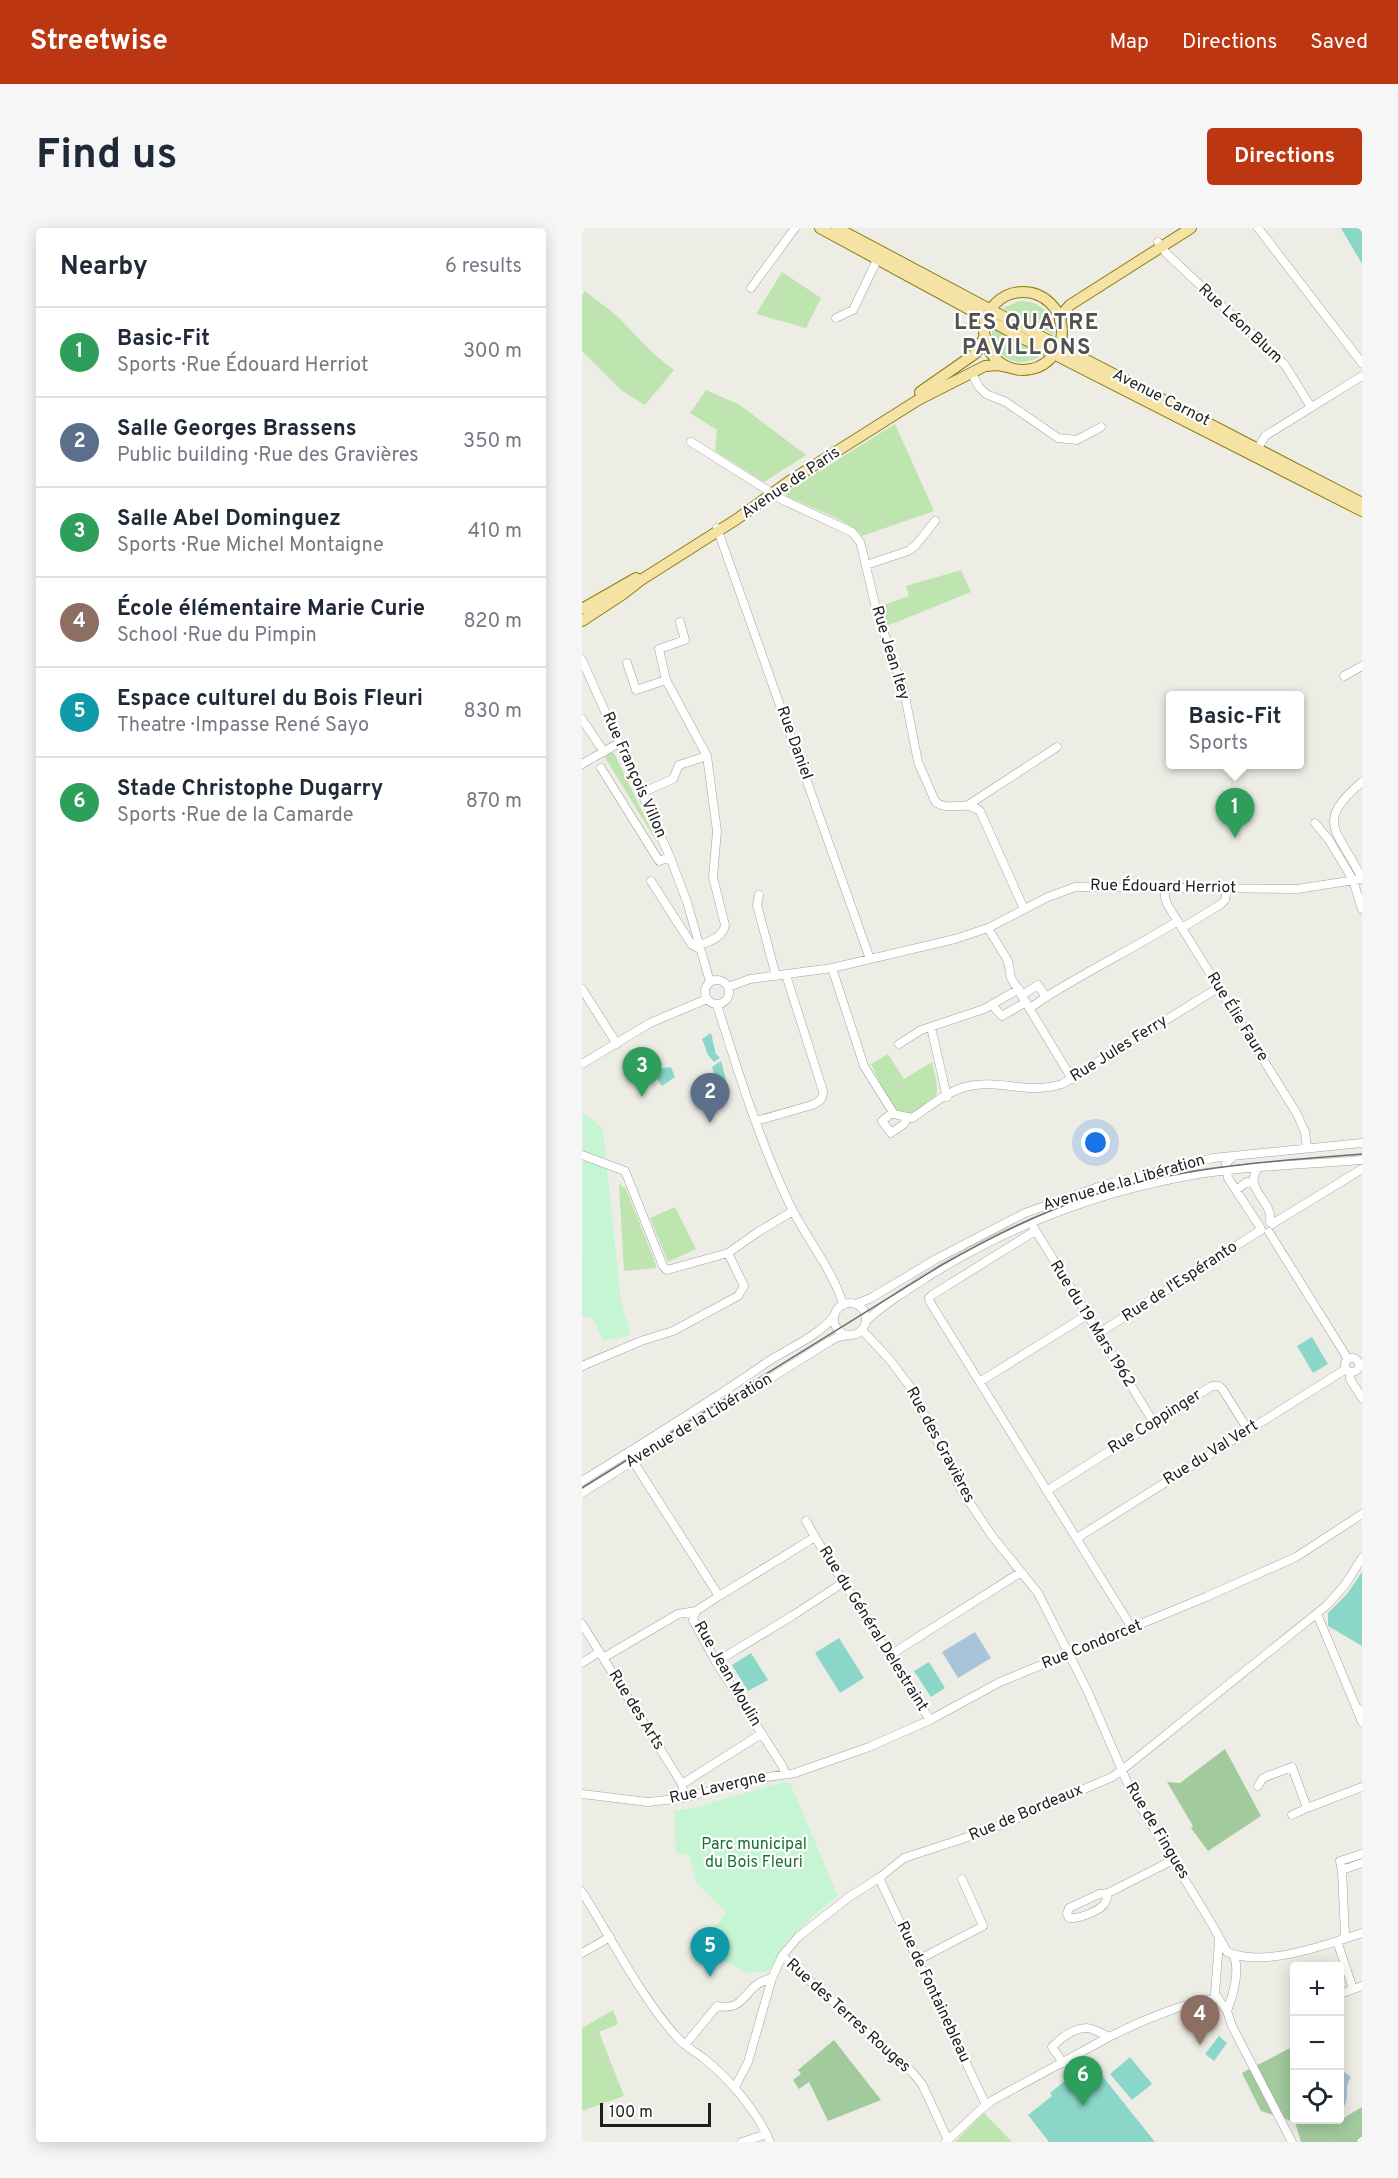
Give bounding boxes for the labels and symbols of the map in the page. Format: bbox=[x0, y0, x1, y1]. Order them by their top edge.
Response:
street label: Rue Léon Blum bbox=[1194, 280, 1286, 368]
district label: LES QUATRE PAVILLONS bbox=[954, 310, 1100, 362]
street label: Avenue Carnot bbox=[1109, 365, 1213, 431]
street label: Avenue de Paris bbox=[738, 443, 844, 523]
street label: Rue Jean Itey bbox=[866, 603, 914, 703]
street label: Rue Daniel bbox=[771, 703, 817, 783]
street label: Rue François Villon bbox=[597, 709, 671, 841]
pin: 1 bbox=[1216, 788, 1254, 838]
street label: Rue Édouard Herriot bbox=[1090, 874, 1236, 898]
street label: Rue Élie Faure bbox=[1202, 968, 1274, 1065]
street label: Rue Jules Ferry bbox=[1067, 1011, 1171, 1087]
pin: 3 bbox=[622, 1048, 662, 1097]
pin: 2 bbox=[690, 1074, 730, 1123]
your location bbox=[1081, 1128, 1110, 1157]
street label: Avenue de la Libération bbox=[1041, 1150, 1207, 1216]
street label: Rue de l'Espéranto bbox=[1119, 1237, 1241, 1327]
street label: Rue du 19 Mars 1962 bbox=[1045, 1257, 1139, 1391]
street label: Avenue de la Libération bbox=[622, 1369, 776, 1473]
street label: Rue des Gravières bbox=[901, 1384, 979, 1506]
street label: Rue Coppinger bbox=[1105, 1385, 1205, 1459]
street label: Rue du Val Vert bbox=[1160, 1416, 1262, 1490]
street label: Rue du Général Delestraint bbox=[814, 1543, 932, 1715]
street label: Rue Condorcet bbox=[1039, 1616, 1145, 1674]
street label: Rue Jean Moulin bbox=[689, 1618, 765, 1730]
street label: Rue des Arts bbox=[604, 1666, 668, 1754]
street label: Rue Lavergne bbox=[668, 1767, 768, 1809]
street label: Rue de Fingues bbox=[1120, 1779, 1194, 1883]
street label: Rue de Bordeaux bbox=[966, 1780, 1086, 1846]
park label: Parc municipal du Bois Fleuri bbox=[701, 1835, 807, 1873]
street label: Rue de Fontainebleau bbox=[891, 1918, 975, 2066]
pin: 5 bbox=[690, 1928, 730, 1977]
street label: Rue des Terres Rouges bbox=[781, 1955, 915, 2077]
pin: 4 bbox=[1180, 1996, 1220, 2045]
pin: 6 bbox=[1064, 2056, 1102, 2106]
scale bar bbox=[600, 2100, 711, 2128]

